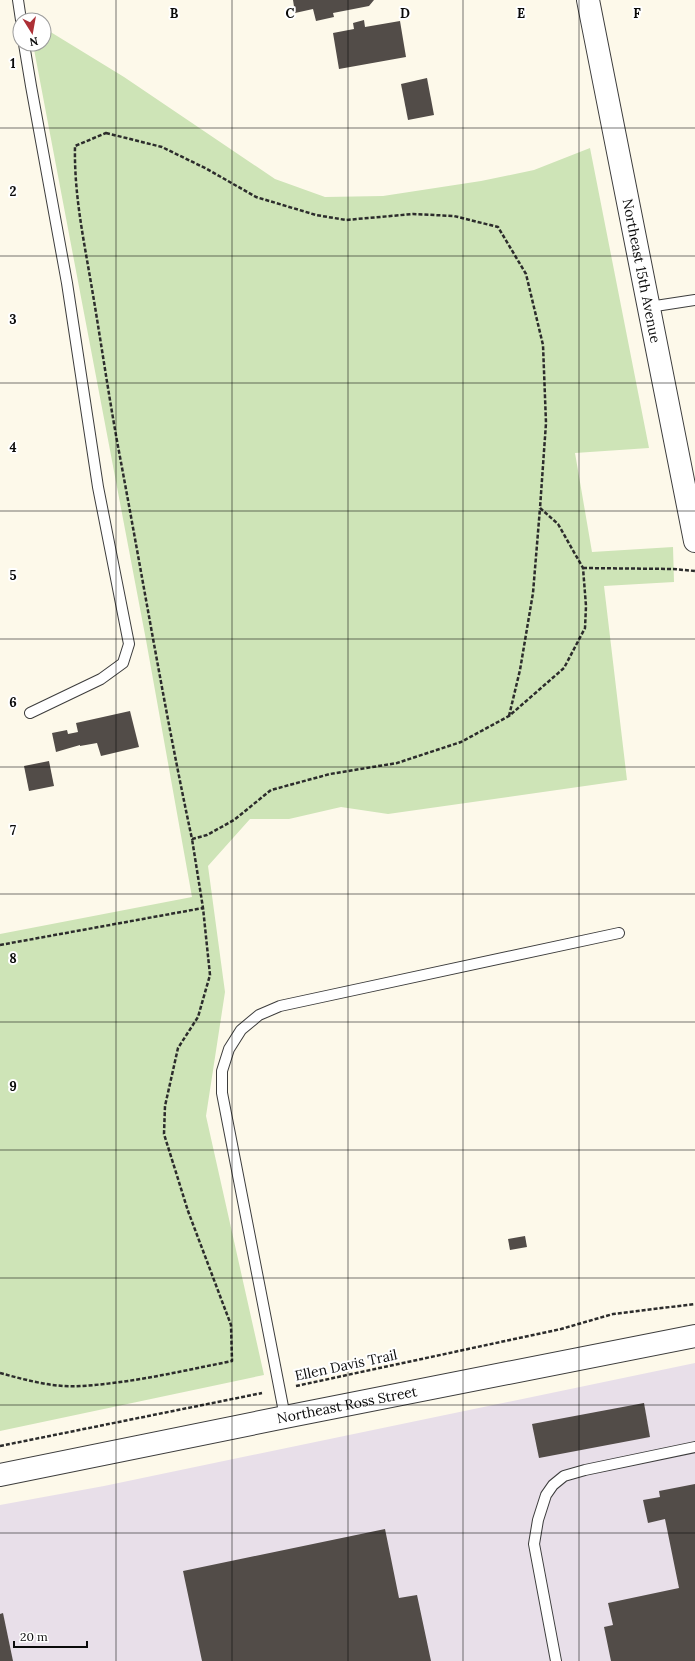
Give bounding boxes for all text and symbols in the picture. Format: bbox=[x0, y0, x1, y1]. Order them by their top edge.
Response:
text: B bbox=[170, 5, 179, 22]
text: C bbox=[286, 5, 295, 22]
text: D bbox=[400, 5, 410, 22]
text: E bbox=[517, 5, 525, 22]
text: F bbox=[633, 5, 641, 22]
north arrow bbox=[12, 12, 52, 52]
text: N bbox=[28, 34, 39, 50]
text: 1 bbox=[10, 55, 16, 72]
text: 2 bbox=[10, 183, 17, 200]
street label: Northeast 15th Avenue bbox=[618, 197, 665, 345]
text: 3 bbox=[9, 311, 17, 328]
text: 4 bbox=[9, 439, 17, 456]
text: 5 bbox=[9, 567, 17, 584]
text: 6 bbox=[9, 694, 17, 711]
text: 7 bbox=[10, 822, 16, 839]
text: 8 bbox=[9, 950, 17, 967]
text: 9 bbox=[9, 1078, 17, 1095]
street label: Ellen Davis Trail bbox=[293, 1345, 399, 1385]
street label: Northeast Ross Street bbox=[275, 1382, 419, 1427]
scale bar bbox=[14, 1623, 87, 1649]
text: 20 m bbox=[20, 1629, 48, 1644]

